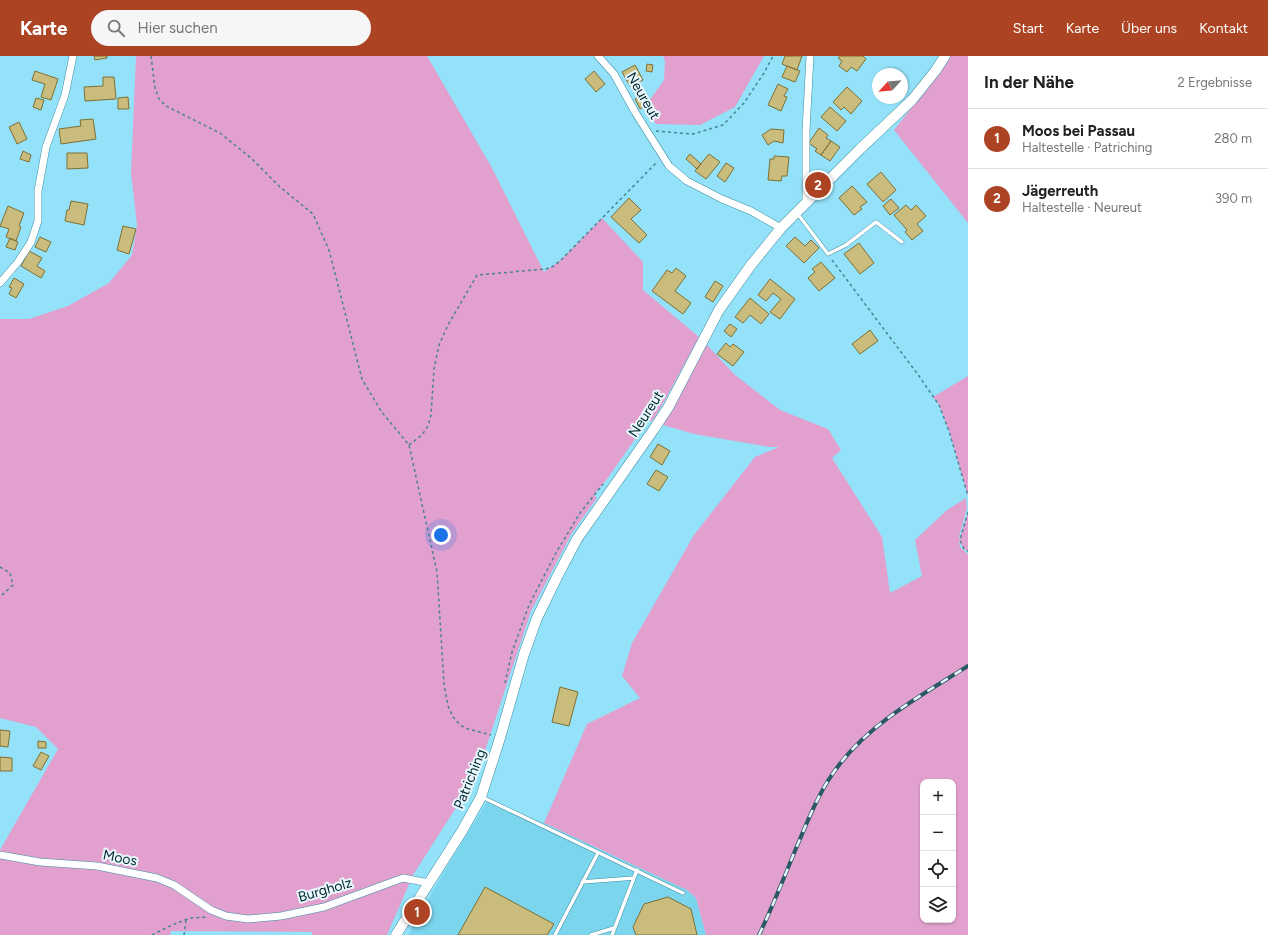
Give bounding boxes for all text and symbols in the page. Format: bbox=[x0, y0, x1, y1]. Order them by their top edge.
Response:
search box bbox=[91, 10, 371, 46]
text: Karte bbox=[20, 17, 67, 40]
icon: search bbox=[105, 17, 127, 39]
text: Hier suchen bbox=[137, 19, 218, 37]
text: Start bbox=[1013, 20, 1044, 37]
text: Karte bbox=[1066, 20, 1099, 37]
text: Über uns bbox=[1121, 20, 1177, 37]
text: Kontakt bbox=[1199, 20, 1248, 37]
north arrow bbox=[872, 68, 908, 104]
street label: Neureut bbox=[623, 69, 663, 123]
text: In der Nähe bbox=[984, 72, 1074, 92]
text: 2 Ergebnisse bbox=[1178, 75, 1252, 90]
text: Moos bei Passau bbox=[1022, 122, 1135, 140]
text: 1 bbox=[994, 131, 1000, 146]
text: 280 m bbox=[1214, 131, 1252, 146]
text: Haltestelle · Patriching bbox=[1022, 140, 1152, 155]
pin: 2 bbox=[805, 170, 831, 200]
text: Jägerreuth bbox=[1022, 182, 1098, 200]
text: 2 bbox=[993, 191, 1001, 206]
text: 390 m bbox=[1215, 191, 1252, 206]
text: Haltestelle · Neureut bbox=[1022, 200, 1142, 215]
street label: Neureut bbox=[625, 388, 667, 440]
your location bbox=[431, 525, 451, 545]
street label: Patriching bbox=[450, 747, 490, 811]
map controls bbox=[920, 779, 956, 923]
button: + bbox=[920, 779, 956, 815]
button: − bbox=[920, 815, 956, 851]
street label: Moos bbox=[101, 846, 139, 870]
button: locate bbox=[920, 851, 956, 887]
street label: Burgholz bbox=[296, 874, 354, 906]
button: layers bbox=[920, 887, 956, 923]
pin: 1 bbox=[404, 897, 430, 927]

